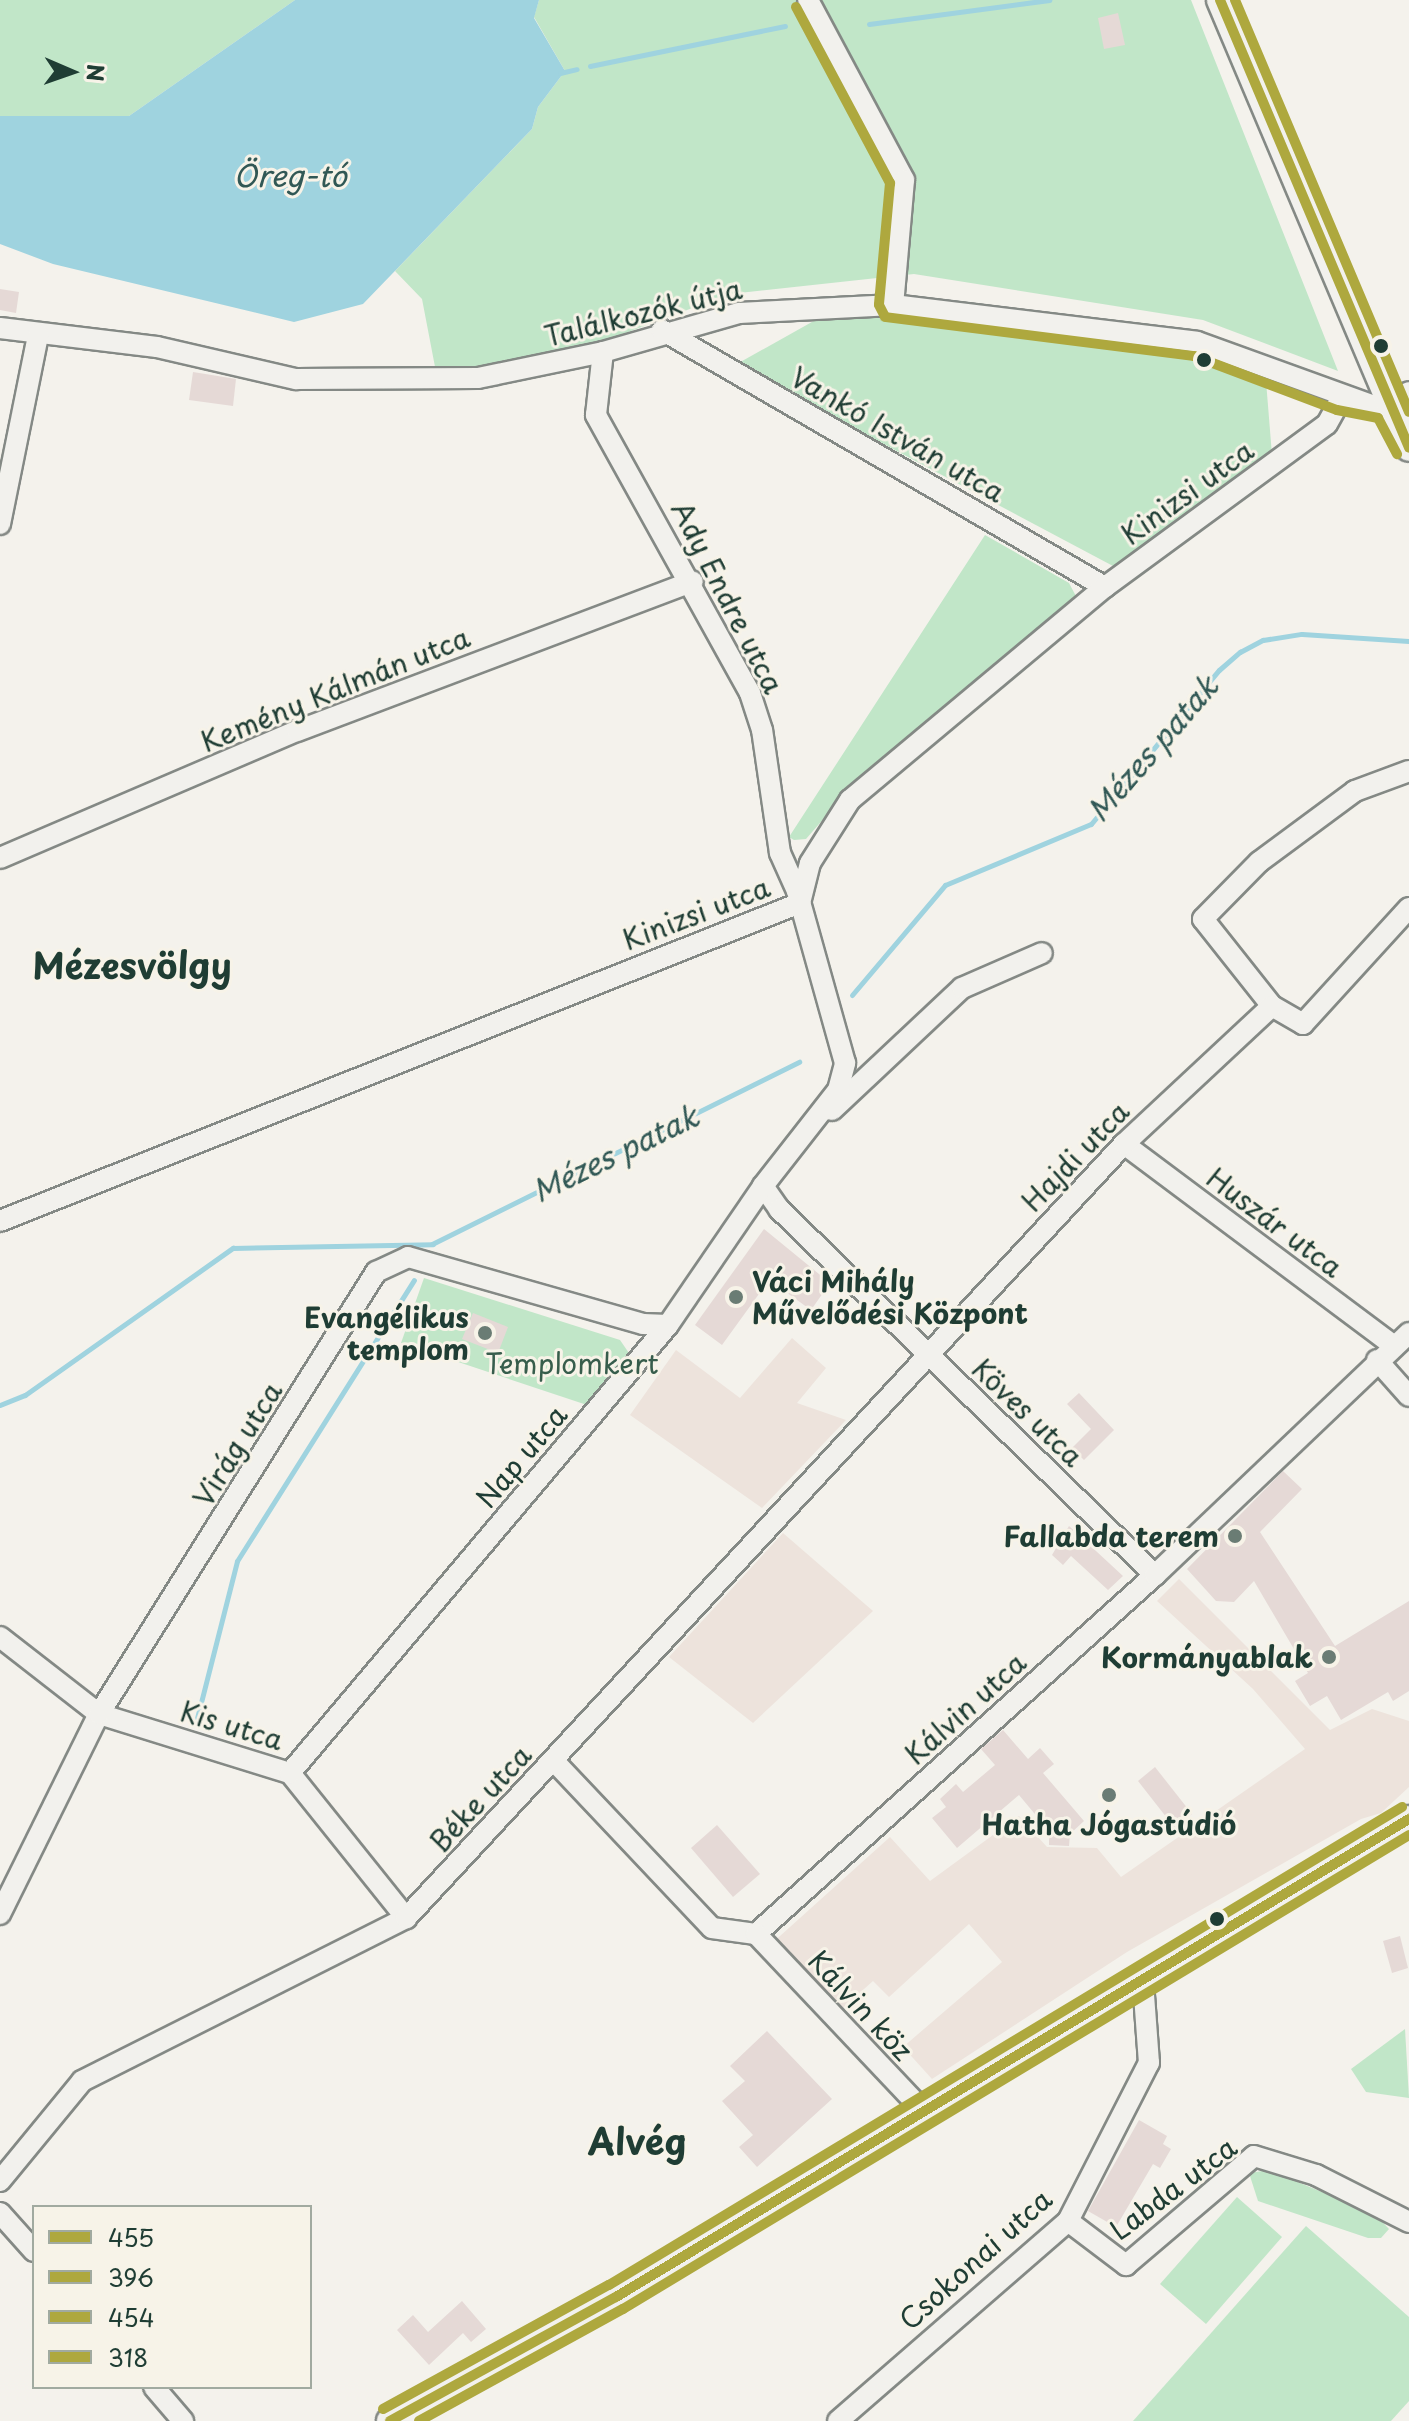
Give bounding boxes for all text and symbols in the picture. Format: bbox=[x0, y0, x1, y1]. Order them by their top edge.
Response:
north arrow bbox=[32, 32, 112, 112]
text: N bbox=[80, 64, 113, 82]
water label: Öreg-tó bbox=[233, 157, 347, 193]
street label: Találkozók útja bbox=[540, 271, 746, 353]
unlabelled marker bbox=[1373, 338, 1389, 354]
unlabelled marker bbox=[1196, 352, 1212, 368]
street label: Vankó István utca bbox=[785, 359, 1011, 509]
street label: Kinizsi utca bbox=[1114, 433, 1260, 551]
street label: Ady Endre utca bbox=[666, 496, 790, 698]
street label: Kemény Kálmán utca bbox=[196, 620, 474, 758]
water label: Mézes patak bbox=[1079, 668, 1225, 828]
street label: Kinizsi utca bbox=[617, 869, 775, 957]
district label: Mézesvölgy bbox=[32, 943, 232, 987]
street label: Hajdi utca bbox=[1015, 1094, 1135, 1218]
water label: Mézes patak bbox=[526, 1097, 704, 1209]
street label: Huszár utca bbox=[1200, 1160, 1350, 1284]
place label: Váci Mihály Művelődési Központ bbox=[752, 1264, 1028, 1330]
marker: Váci Mihály Művelődési Központ bbox=[727, 1288, 745, 1306]
place label: Evangélikus templom bbox=[304, 1300, 469, 1366]
marker: Evangélikus templom bbox=[476, 1324, 494, 1342]
park label: Templomkert bbox=[485, 1346, 659, 1380]
street label: Köves utca bbox=[965, 1350, 1091, 1474]
street label: Virág utca bbox=[185, 1375, 289, 1513]
street label: Nap utca bbox=[468, 1398, 574, 1514]
place label: Fallabda terem bbox=[1001, 1519, 1219, 1553]
marker: Fallabda terem bbox=[1226, 1527, 1244, 1545]
place label: Kormányablak bbox=[1101, 1640, 1313, 1674]
street label: Kálvin utca bbox=[897, 1645, 1033, 1771]
marker: Kormányablak bbox=[1320, 1648, 1338, 1666]
street label: Kis utca bbox=[175, 1693, 289, 1757]
street label: Béke utca bbox=[422, 1738, 538, 1858]
marker: Hatha Jógastúdió bbox=[1100, 1786, 1118, 1804]
place label: Hatha Jógastúdió bbox=[982, 1807, 1236, 1841]
unlabelled marker bbox=[1209, 1911, 1225, 1927]
street label: Kálvin köz bbox=[802, 1943, 920, 2067]
district label: Alvég bbox=[588, 2119, 686, 2163]
street label: Labda utca bbox=[1103, 2129, 1243, 2247]
street label: Csokonai utca bbox=[892, 2182, 1058, 2336]
legend bbox=[32, 2205, 312, 2389]
text: 455 bbox=[108, 2219, 154, 2255]
text: 396 bbox=[108, 2259, 154, 2295]
text: 454 bbox=[108, 2299, 155, 2335]
text: 318 bbox=[108, 2339, 148, 2375]

